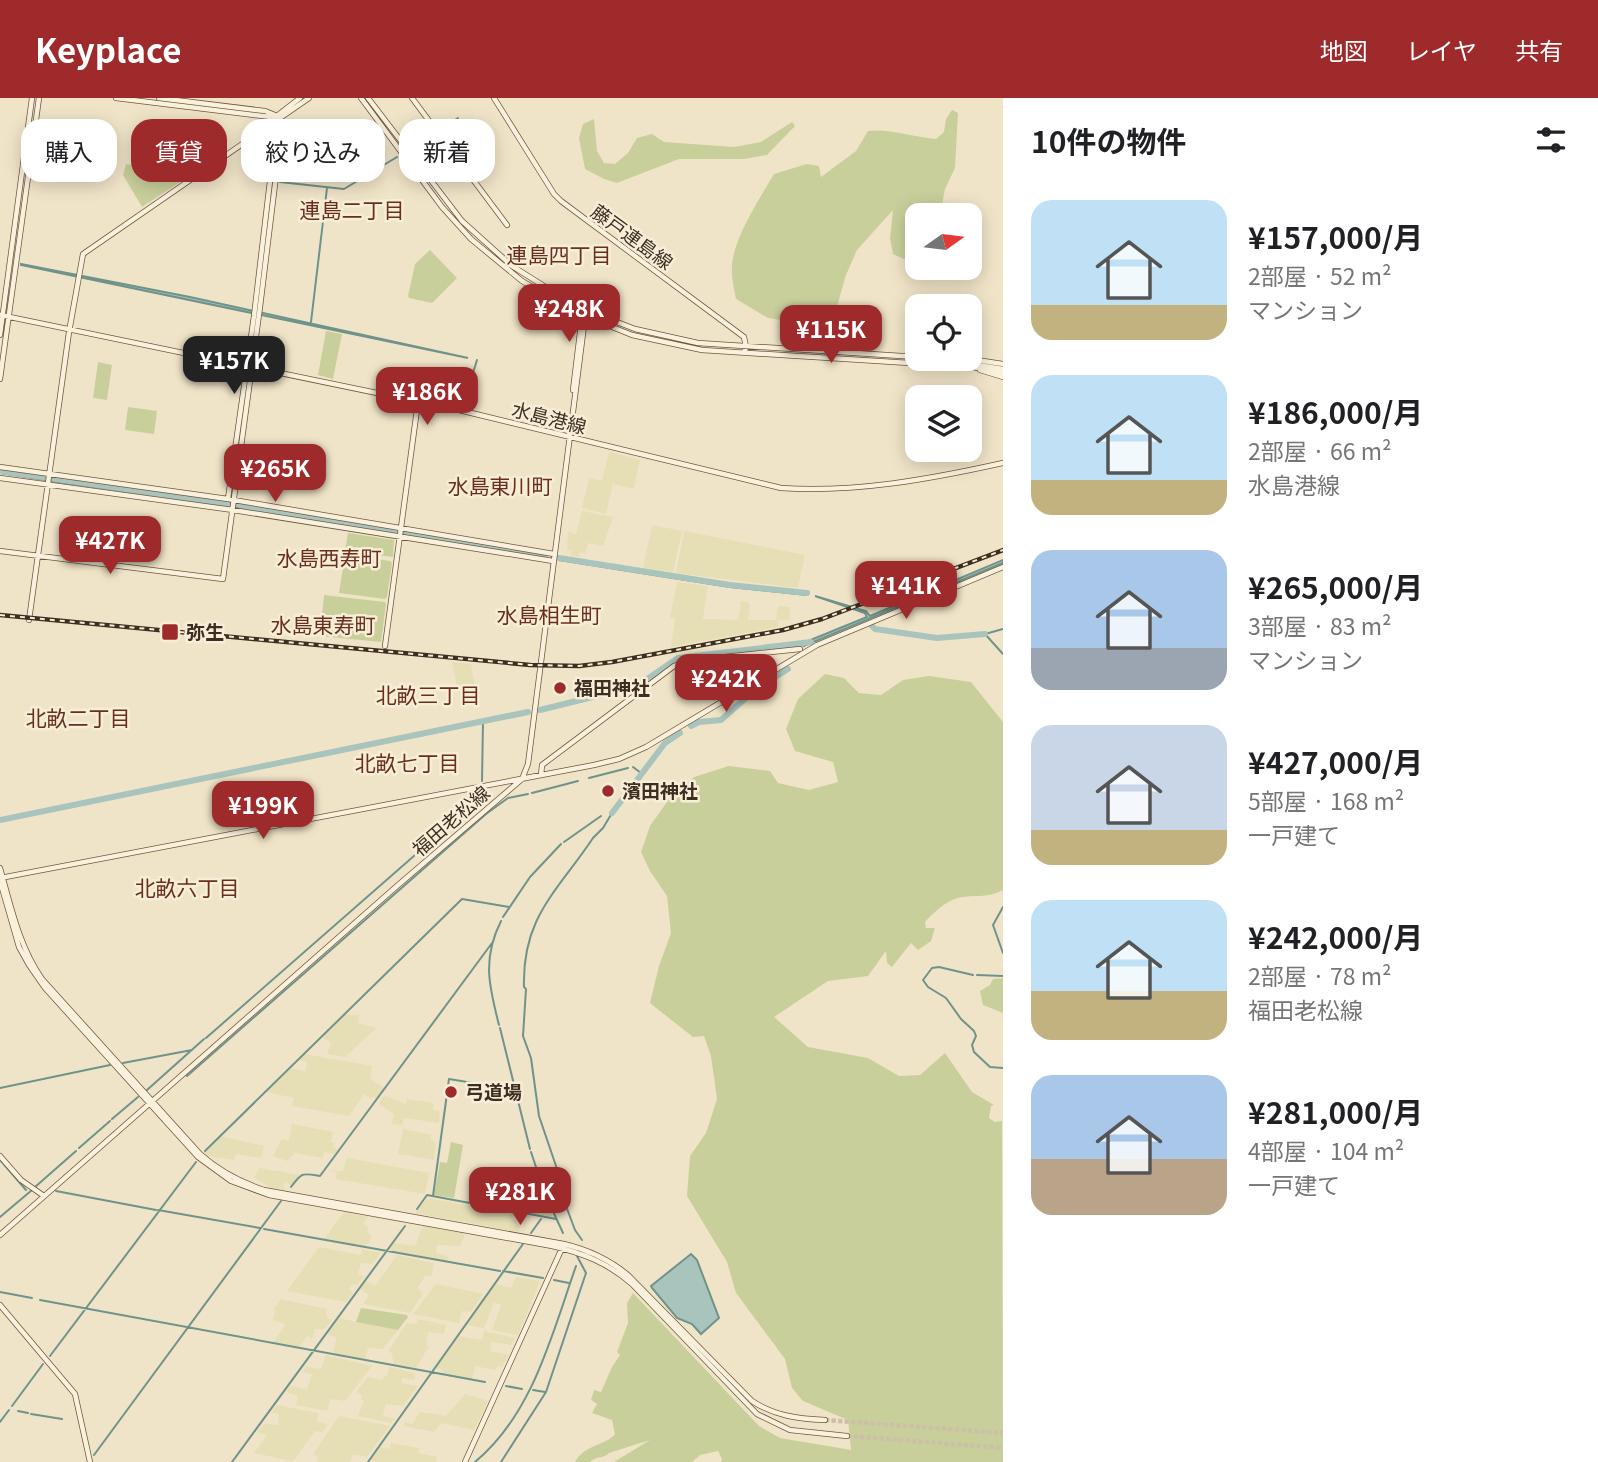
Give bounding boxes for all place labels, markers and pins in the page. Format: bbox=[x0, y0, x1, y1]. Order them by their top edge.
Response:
pin: ¥248K bbox=[520, 285, 618, 344]
pin: ¥115K bbox=[782, 306, 880, 365]
pin: ¥157K bbox=[185, 336, 283, 396]
pin: ¥186K bbox=[378, 368, 476, 427]
pin: ¥265K bbox=[226, 444, 324, 504]
pin: ¥427K bbox=[61, 517, 159, 576]
pin: ¥141K bbox=[857, 561, 955, 621]
place label: 弥生 bbox=[186, 617, 224, 644]
marker: 弥生 bbox=[160, 622, 180, 642]
pin: ¥242K bbox=[677, 654, 775, 714]
place label: 福田神社 bbox=[574, 673, 650, 700]
marker: 福田神社 bbox=[552, 680, 568, 696]
place label: 濱田神社 bbox=[622, 776, 698, 803]
pin: ¥199K bbox=[214, 782, 312, 841]
marker: 濱田神社 bbox=[600, 783, 616, 799]
place label: 弓道場 bbox=[465, 1077, 522, 1104]
marker: 弓道場 bbox=[443, 1084, 459, 1100]
pin: ¥281K bbox=[471, 1168, 569, 1227]

